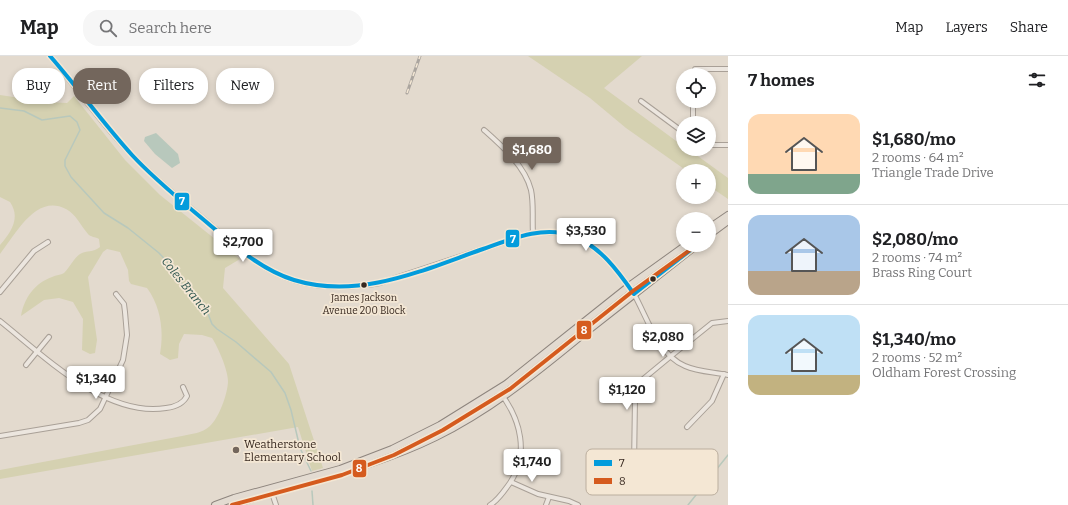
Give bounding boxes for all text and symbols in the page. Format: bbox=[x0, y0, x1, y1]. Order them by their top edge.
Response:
search box bbox=[83, 10, 363, 46]
text: Map bbox=[20, 16, 59, 39]
icon: search bbox=[97, 17, 119, 39]
text: Search here bbox=[129, 19, 212, 37]
text: Map bbox=[895, 19, 923, 36]
text: Layers bbox=[945, 19, 988, 36]
text: Share bbox=[1010, 19, 1048, 36]
chip: Buy bbox=[12, 68, 65, 104]
chip: Rent bbox=[73, 68, 131, 104]
chip: Filters bbox=[139, 68, 208, 104]
chip: New bbox=[216, 68, 274, 104]
map controls bbox=[676, 68, 716, 252]
button: locate bbox=[676, 68, 716, 108]
icon: filters bbox=[1026, 69, 1048, 91]
text: 7 homes bbox=[748, 70, 815, 91]
button: layers bbox=[676, 116, 716, 156]
text: $1,680/mo bbox=[872, 129, 956, 150]
icon: home bbox=[780, 130, 828, 178]
pin: $1,680 bbox=[499, 137, 565, 171]
text: $1,680 bbox=[512, 142, 552, 157]
text: 2 rooms · 64 m² bbox=[872, 150, 964, 165]
button: + bbox=[676, 164, 716, 204]
text: Triangle Trade Drive bbox=[872, 165, 994, 180]
line badge: 7 bbox=[174, 192, 190, 211]
text: 7 bbox=[179, 195, 185, 208]
button: − bbox=[676, 212, 716, 252]
pin: $3,530 bbox=[553, 218, 619, 252]
text: $3,530 bbox=[566, 223, 606, 238]
pin: $2,700 bbox=[210, 229, 276, 263]
line badge: 7 bbox=[505, 229, 520, 248]
text: $2,080/mo bbox=[872, 229, 958, 250]
icon: home bbox=[780, 231, 828, 279]
text: 7 bbox=[510, 233, 516, 246]
text: $2,700 bbox=[223, 234, 263, 249]
text: 2 rooms · 74 m² bbox=[872, 250, 962, 265]
water label: Coles Branch bbox=[159, 254, 213, 318]
text: Brass Ring Court bbox=[872, 265, 972, 280]
unlabelled marker bbox=[648, 274, 658, 284]
marker: James Jackson Avenue 200 Block bbox=[359, 280, 369, 290]
place label: James Jackson Avenue 200 Block bbox=[323, 292, 406, 317]
line badge: 8 bbox=[576, 320, 592, 340]
text: 8 bbox=[581, 324, 588, 337]
pin: $2,080 bbox=[630, 324, 696, 358]
text: $2,080 bbox=[642, 329, 684, 344]
text: $1,340/mo bbox=[872, 329, 956, 350]
icon: home bbox=[780, 331, 828, 379]
text: 2 rooms · 52 m² bbox=[872, 350, 962, 365]
text: Oldham Forest Crossing bbox=[872, 365, 1016, 380]
pin: $1,340 bbox=[63, 366, 129, 400]
text: $1,340 bbox=[76, 371, 116, 386]
pin: $1,120 bbox=[594, 377, 660, 411]
text: $1,120 bbox=[608, 382, 646, 397]
place label: Weatherstone Elementary School bbox=[244, 438, 341, 464]
marker: Weatherstone Elementary School bbox=[231, 445, 241, 455]
pin: $1,740 bbox=[499, 449, 565, 483]
legend bbox=[586, 449, 718, 495]
text: $1,740 bbox=[513, 454, 551, 469]
text: 7 bbox=[619, 457, 625, 470]
line badge: 8 bbox=[352, 459, 367, 478]
text: 8 bbox=[356, 462, 363, 475]
text: 8 bbox=[619, 475, 626, 488]

